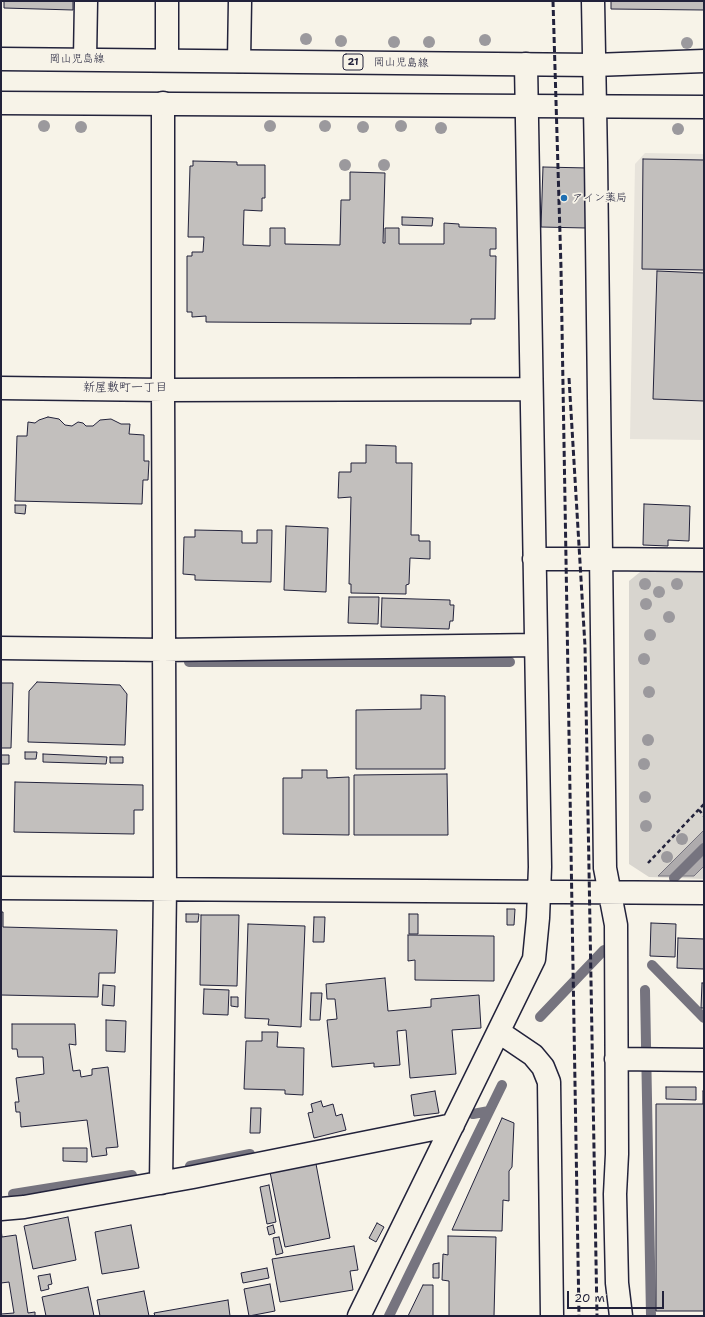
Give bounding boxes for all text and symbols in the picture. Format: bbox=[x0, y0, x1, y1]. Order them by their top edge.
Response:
street label: 岡山児島線 bbox=[50, 52, 104, 66]
road number: 21 bbox=[343, 54, 363, 70]
street label: 岡山児島線 bbox=[373, 56, 429, 70]
place label: アイン薬局 bbox=[572, 191, 627, 205]
marker: アイン薬局 bbox=[559, 193, 569, 203]
district label: 新屋敷町一丁目 bbox=[83, 381, 167, 395]
scale bar bbox=[569, 1283, 666, 1309]
text: 20 m bbox=[574, 1290, 605, 1306]

